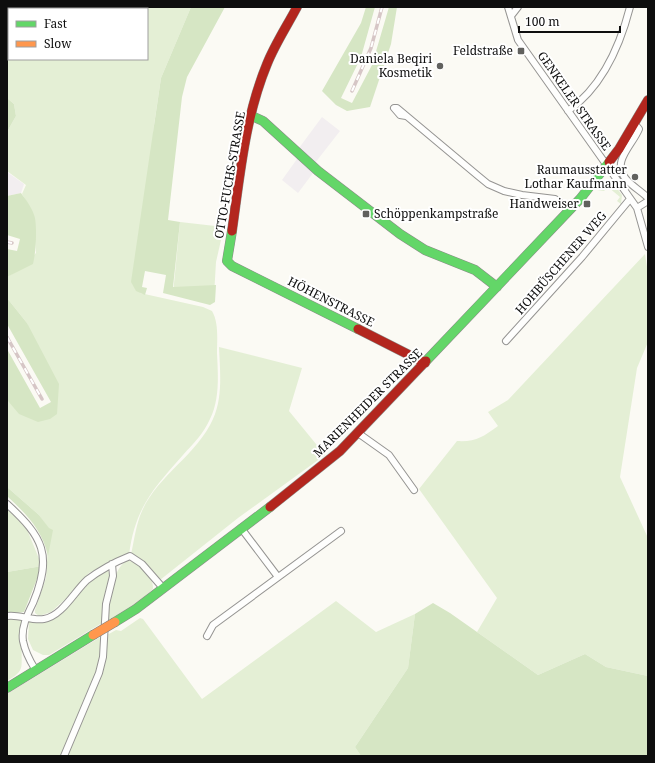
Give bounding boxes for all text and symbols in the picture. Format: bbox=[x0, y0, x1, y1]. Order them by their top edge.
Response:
legend bbox=[8, 8, 148, 60]
scale bar bbox=[519, 8, 620, 34]
text: 100 m bbox=[525, 13, 560, 30]
text: Fast bbox=[44, 15, 67, 32]
text: Slow bbox=[44, 35, 72, 52]
place label: Feldstraße bbox=[453, 42, 513, 59]
marker: Feldstraße bbox=[516, 46, 526, 56]
street label: GENKELER STRASSE bbox=[534, 48, 615, 154]
place label: Daniela Beqiri Kosmetik bbox=[350, 50, 433, 81]
marker: Daniela Beqiri Kosmetik bbox=[435, 61, 445, 71]
street label: OTTO-FUCHS-STRASSE bbox=[210, 110, 249, 240]
place label: Raumausstatter Lothar Kaufmann bbox=[524, 161, 627, 192]
marker: Raumausstatter Lothar Kaufmann bbox=[630, 172, 640, 182]
place label: Handweiser bbox=[510, 195, 579, 212]
marker: Handweiser bbox=[582, 199, 592, 209]
place label: Schöppenkampstraße bbox=[374, 205, 498, 222]
street label: HOHBÜSCHENER WEG bbox=[511, 207, 610, 318]
marker: Schöppenkampstraße bbox=[361, 209, 371, 219]
street label: HÖHENSTRASSE bbox=[285, 272, 377, 331]
street label: MARIENHEIDER STRASSE bbox=[309, 344, 426, 461]

